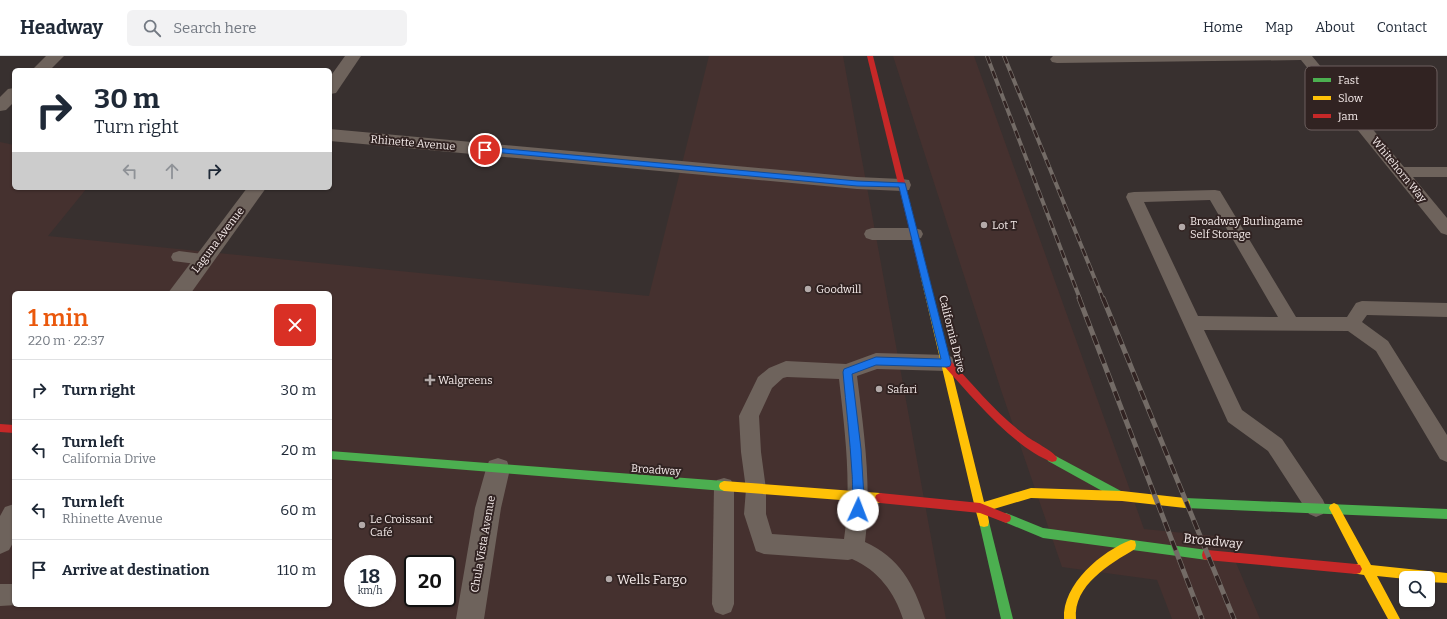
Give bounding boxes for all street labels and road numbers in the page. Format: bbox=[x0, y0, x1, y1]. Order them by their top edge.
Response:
street label: Rhinette Avenue bbox=[370, 133, 456, 153]
street label: Whitehorn Way bbox=[1369, 135, 1429, 205]
street label: Laguna Avenue bbox=[189, 205, 247, 275]
street label: California Drive bbox=[936, 294, 968, 374]
street label: Broadway bbox=[630, 462, 682, 478]
street label: Chula Vista Avenue bbox=[468, 495, 498, 593]
street label: Broadway bbox=[1183, 530, 1243, 552]

